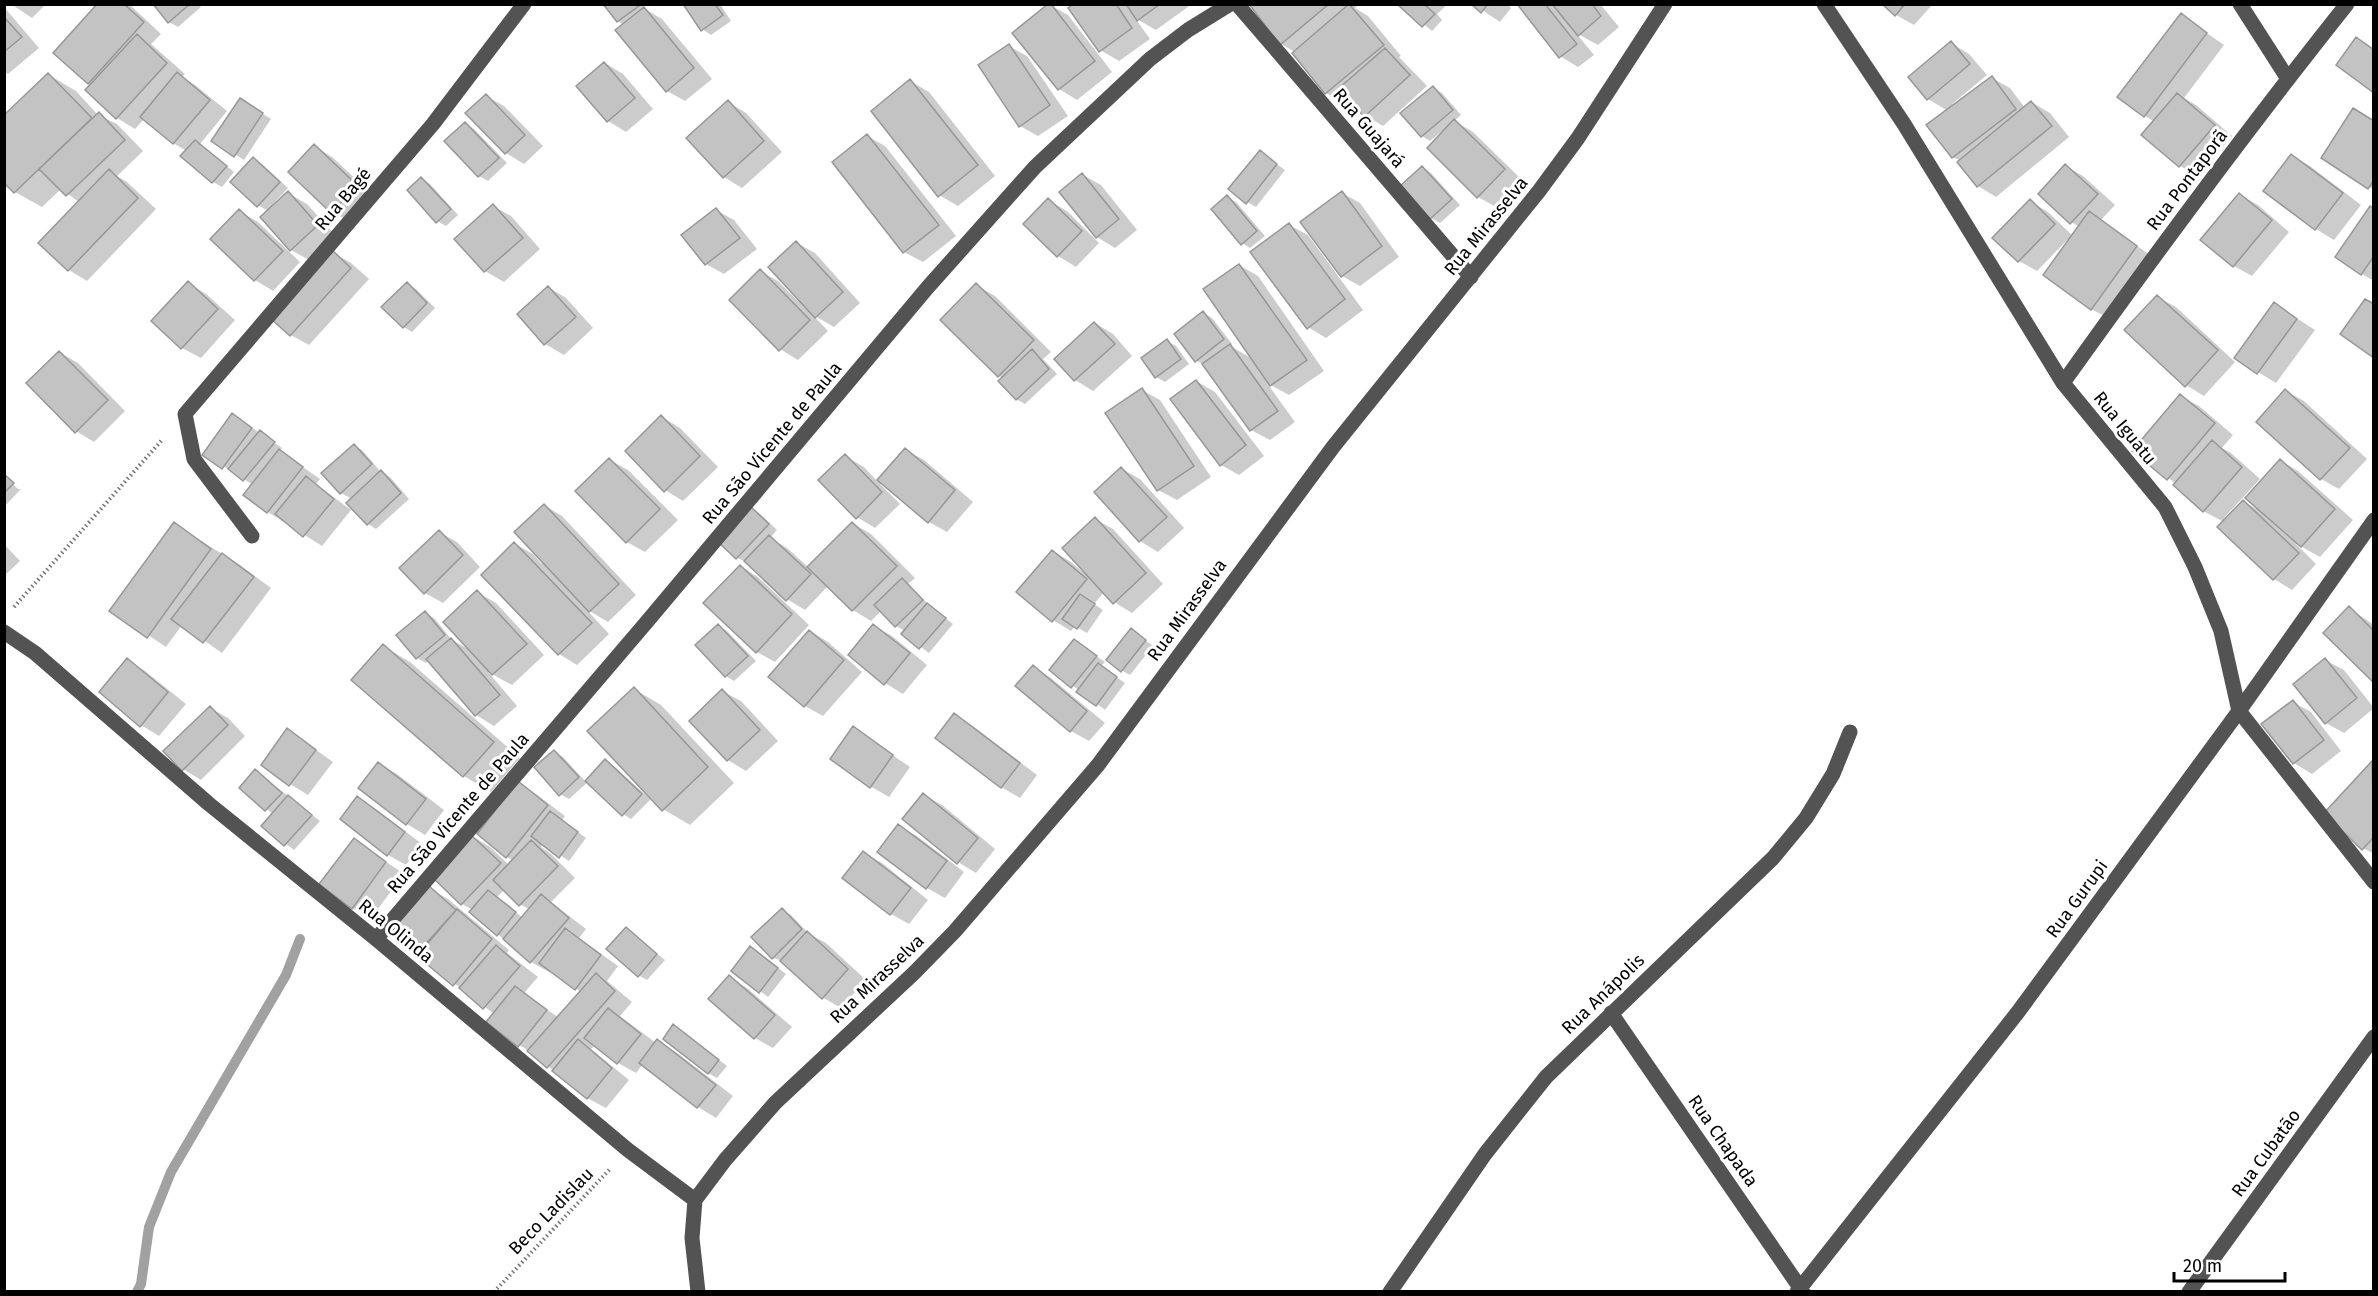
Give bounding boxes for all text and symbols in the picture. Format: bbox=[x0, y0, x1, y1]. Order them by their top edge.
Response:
street label: Rua Guajará bbox=[1328, 84, 1410, 172]
street label: Rua Pontaporã bbox=[2142, 125, 2232, 235]
street label: Rua Bagé bbox=[310, 163, 376, 235]
street label: Rua Mirasselva bbox=[1439, 172, 1533, 280]
street label: Rua São Vicente de Paula bbox=[698, 357, 846, 529]
street label: Rua Iguatu bbox=[2089, 387, 2161, 469]
street label: Rua Mirasselva bbox=[1143, 555, 1231, 665]
street label: Rua São Vicente de Paula bbox=[382, 728, 534, 898]
street label: Rua Gurupi bbox=[2041, 856, 2113, 942]
street label: Rua Olinda bbox=[354, 894, 438, 968]
street label: Rua Mirasselva bbox=[825, 930, 929, 1028]
street label: Rua Anápolis bbox=[1557, 949, 1649, 1039]
street label: Rua Chapada bbox=[1683, 1091, 1763, 1191]
street label: Rua Cubatão bbox=[2227, 1105, 2305, 1201]
street label: Beco Ladislau bbox=[504, 1163, 598, 1259]
scale bar bbox=[2174, 1245, 2285, 1283]
text: 20 m bbox=[2183, 1255, 2222, 1277]

